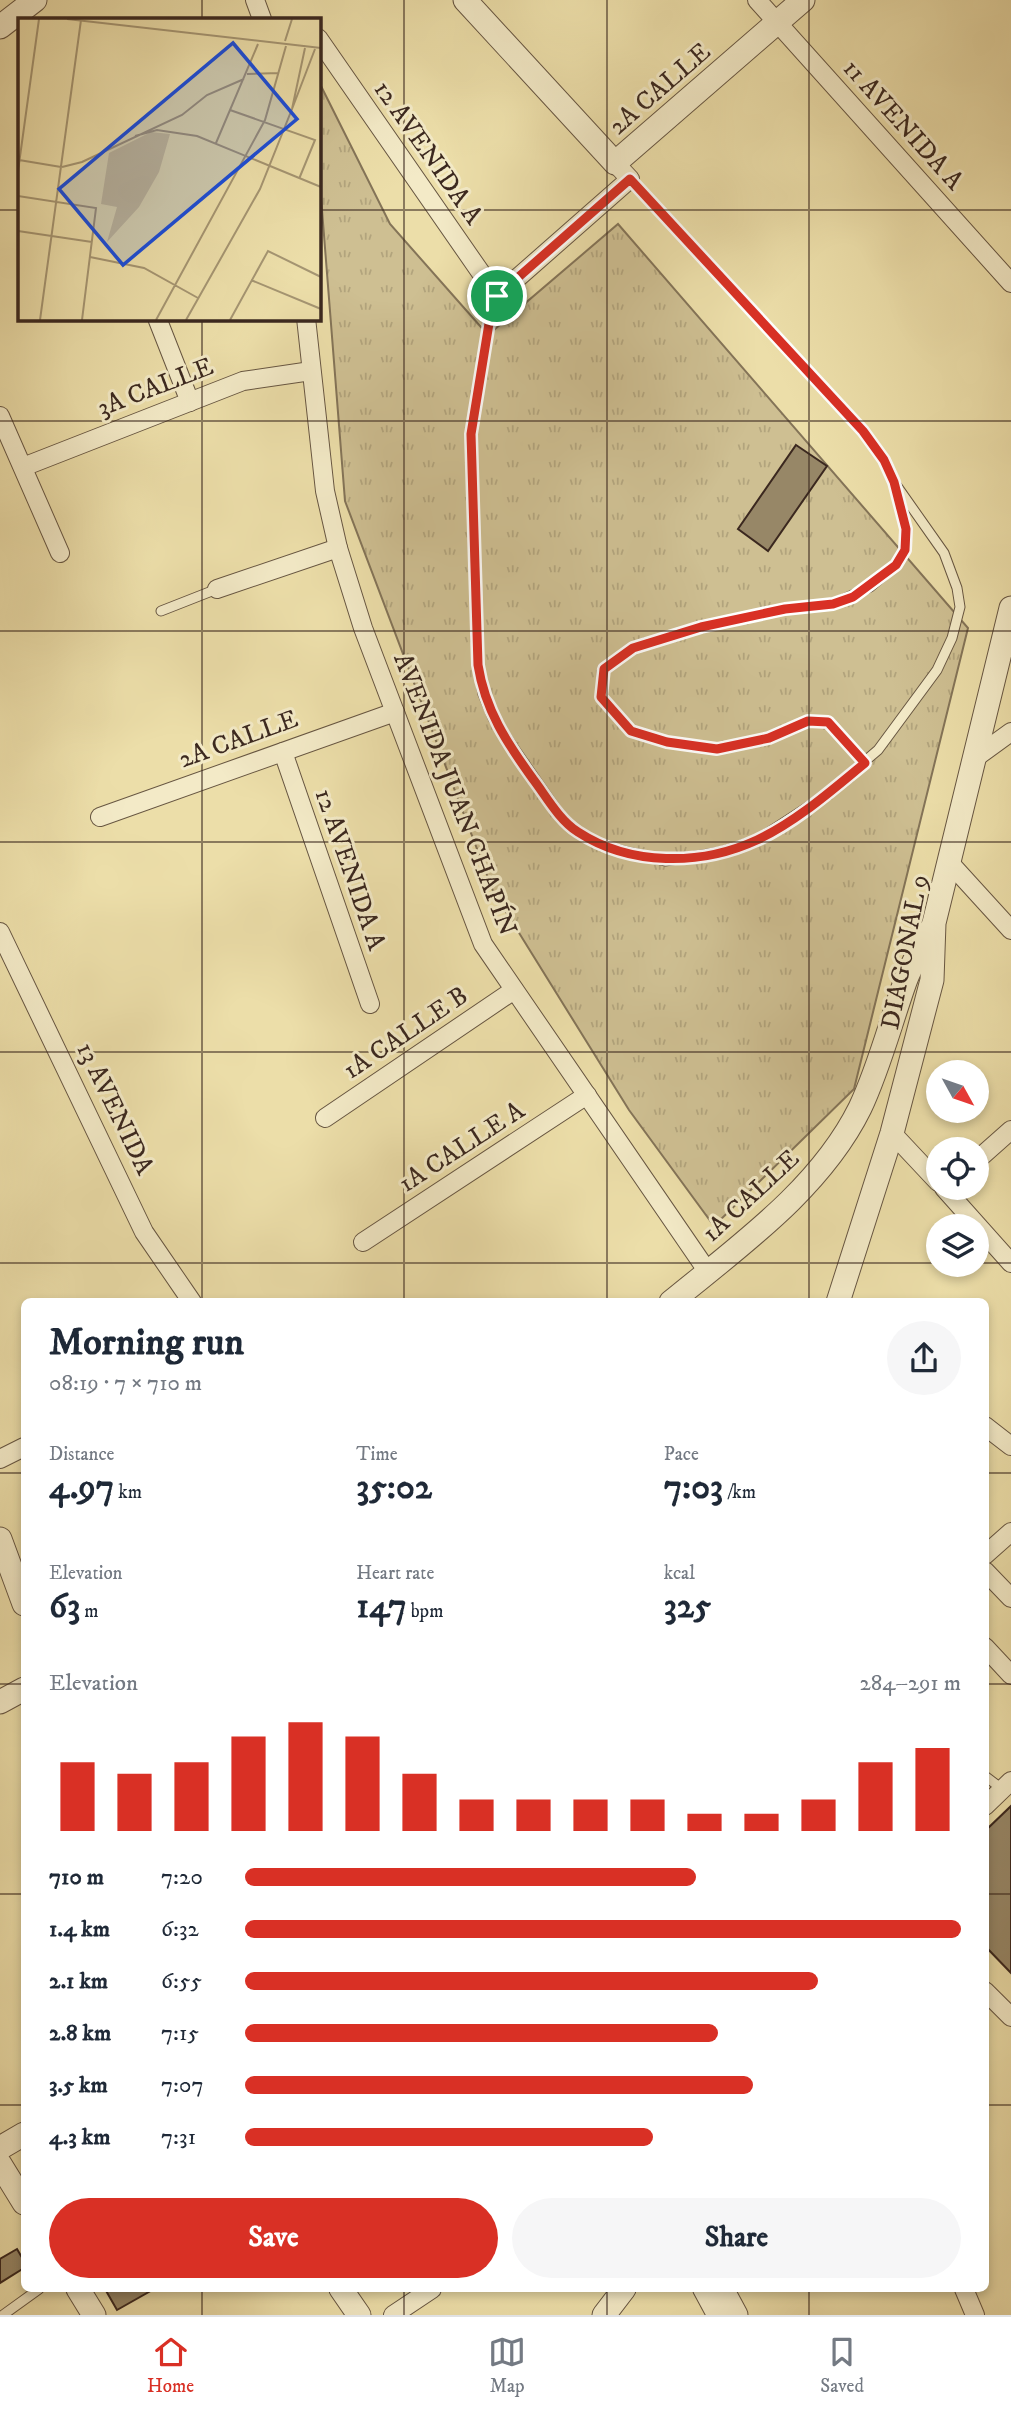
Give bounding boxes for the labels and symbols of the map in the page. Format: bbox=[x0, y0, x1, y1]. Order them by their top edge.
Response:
inset map bbox=[18, 18, 320, 320]
street label: 2A CALLE bbox=[602, 36, 718, 142]
street label: 11 AVENIDA A bbox=[835, 53, 971, 198]
street label: 12 AVENIDA A bbox=[366, 74, 490, 232]
pin bbox=[467, 266, 527, 326]
street label: 3A CALLE bbox=[93, 350, 218, 425]
street label: AVENIDA JUAN CHAPÍN bbox=[385, 648, 525, 941]
street label: 2A CALLE bbox=[174, 703, 303, 776]
street label: 12 AVENIDA A bbox=[307, 785, 393, 955]
street label: DIAGONAL 9 bbox=[874, 872, 937, 1033]
street label: 1A CALLE B bbox=[337, 979, 475, 1087]
street label: 13 AVENIDA bbox=[68, 1037, 161, 1181]
north arrow bbox=[926, 1060, 989, 1124]
street label: 1A CALLE A bbox=[393, 1094, 531, 1200]
street label: 1A CALLE bbox=[695, 1143, 807, 1250]

